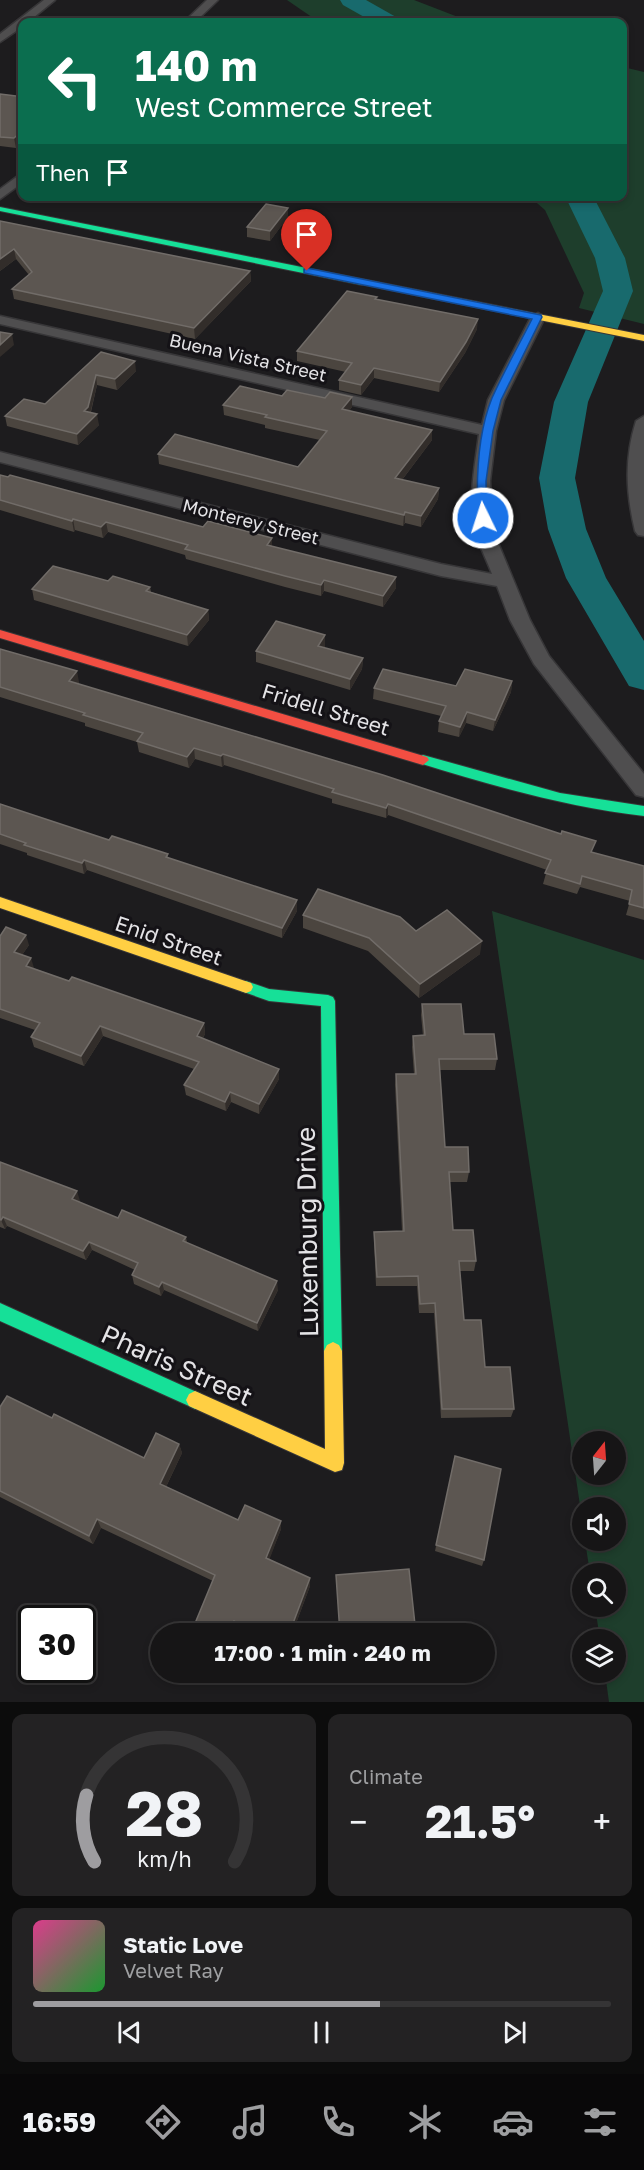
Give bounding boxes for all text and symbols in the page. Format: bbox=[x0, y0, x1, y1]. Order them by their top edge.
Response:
text: 140 m bbox=[135, 40, 257, 90]
icon: left bbox=[36, 42, 114, 120]
text: West Commerce Street bbox=[135, 91, 433, 123]
icon: arrive bbox=[101, 156, 134, 189]
text: Then bbox=[36, 159, 89, 186]
pin bbox=[281, 209, 332, 271]
icon: arrive bbox=[290, 218, 323, 251]
street label: Buena Vista Street bbox=[167, 328, 329, 386]
position arrow bbox=[451, 486, 515, 550]
street label: Monterey Street bbox=[181, 493, 321, 549]
street label: Fridell Street bbox=[259, 677, 393, 741]
street label: Enid Street bbox=[112, 910, 226, 970]
street label: Luxemburg Drive bbox=[290, 1127, 324, 1337]
street label: Pharis Street bbox=[97, 1318, 257, 1412]
north arrow bbox=[572, 1431, 626, 1485]
map controls bbox=[572, 1431, 626, 1683]
button: sound bbox=[572, 1497, 626, 1551]
button: search bbox=[572, 1563, 626, 1617]
speed limit sign: 30 bbox=[18, 1605, 96, 1683]
button: layers bbox=[572, 1629, 626, 1683]
text: 17:00 · 1 min · 240 m bbox=[214, 1639, 431, 1666]
text: Climate bbox=[349, 1764, 423, 1788]
text: 28 bbox=[125, 1775, 203, 1850]
text: 21.5° bbox=[425, 1794, 535, 1848]
text: − bbox=[349, 1802, 367, 1841]
text: + bbox=[593, 1802, 611, 1841]
text: km/h bbox=[137, 1846, 191, 1872]
text: Static Love bbox=[123, 1931, 243, 1958]
text: Velvet Ray bbox=[123, 1958, 224, 1982]
icon: previous bbox=[113, 2016, 146, 2049]
icon: pause bbox=[305, 2016, 338, 2049]
icon: next bbox=[498, 2016, 531, 2049]
icon: directions bbox=[142, 2101, 184, 2143]
icon: music bbox=[229, 2101, 271, 2143]
icon: phone bbox=[317, 2101, 359, 2143]
icon: climate bbox=[404, 2101, 446, 2143]
icon: car bbox=[492, 2101, 534, 2143]
icon: filters bbox=[579, 2101, 621, 2143]
text: 16:59 bbox=[23, 2106, 96, 2138]

